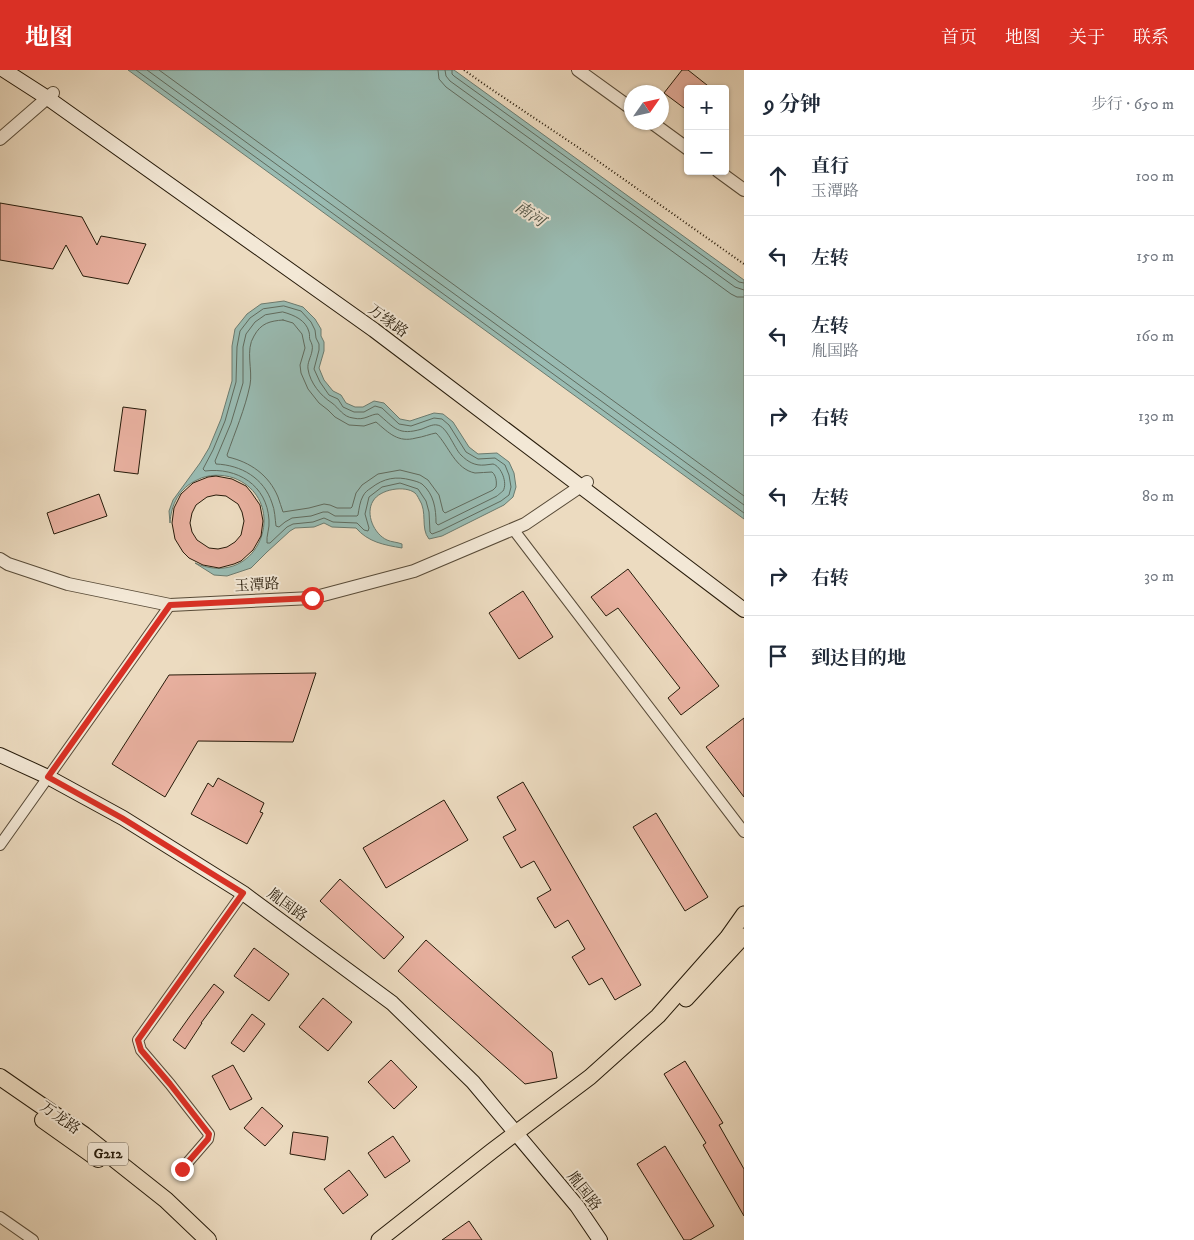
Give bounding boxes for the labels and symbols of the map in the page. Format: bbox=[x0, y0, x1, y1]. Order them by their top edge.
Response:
north arrow bbox=[624, 85, 669, 130]
water label: 南河 bbox=[511, 197, 551, 233]
street label: 万缘路 bbox=[364, 300, 412, 342]
street label: 玉潭路 bbox=[234, 574, 280, 596]
route start bbox=[301, 587, 324, 610]
street label: 胤国路 bbox=[263, 884, 311, 926]
street label: 万龙路 bbox=[36, 1097, 84, 1139]
road number: G212 bbox=[88, 1142, 128, 1166]
route end bbox=[171, 1158, 194, 1181]
street label: 胤国路 bbox=[563, 1167, 605, 1215]

